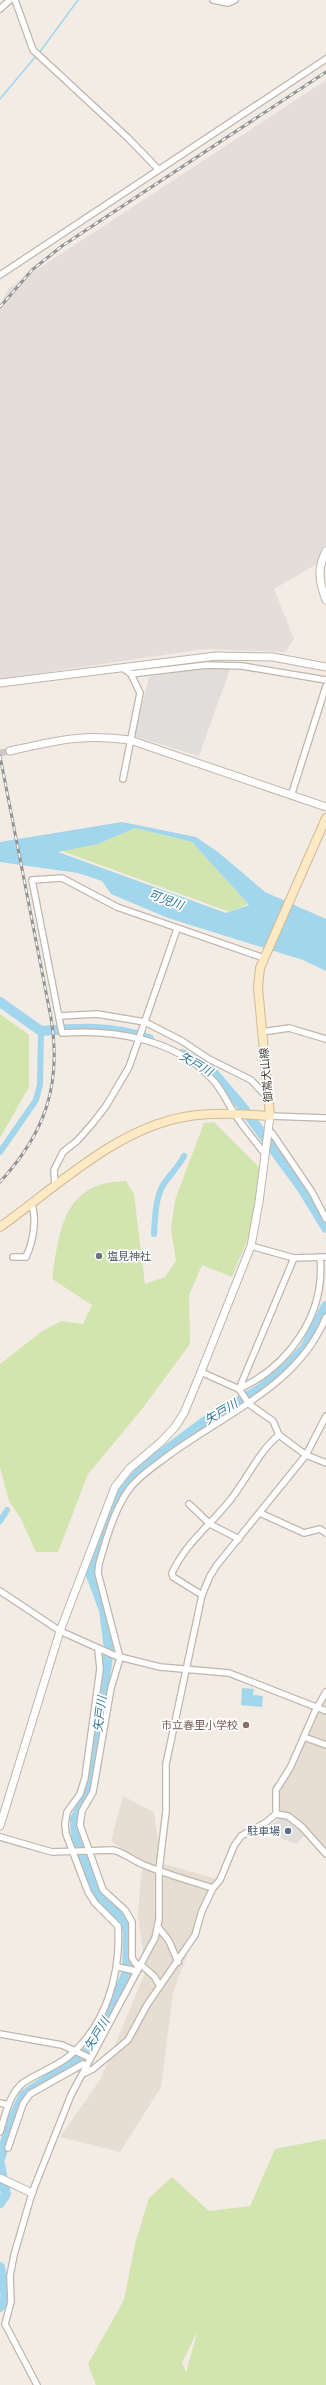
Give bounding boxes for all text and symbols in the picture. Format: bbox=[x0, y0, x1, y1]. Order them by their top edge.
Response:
water label: 可児川 bbox=[147, 886, 188, 913]
street label: 御嵩犬山線 bbox=[257, 1047, 275, 1104]
water label: 矢戸川 bbox=[177, 1048, 217, 1080]
place label: 塩見神社 bbox=[107, 1249, 151, 1263]
marker: 塩見神社 bbox=[94, 1251, 104, 1261]
water label: 矢戸川 bbox=[201, 1395, 242, 1427]
water label: 矢戸川 bbox=[90, 1693, 109, 1733]
place label: 市立春里小学校 bbox=[161, 1718, 238, 1732]
marker: 市立春里小学校 bbox=[241, 1720, 251, 1730]
place label: 駐車場 bbox=[247, 1824, 280, 1838]
marker: 駐車場 bbox=[283, 1826, 293, 1836]
water label: 矢戸川 bbox=[81, 2013, 114, 2053]

